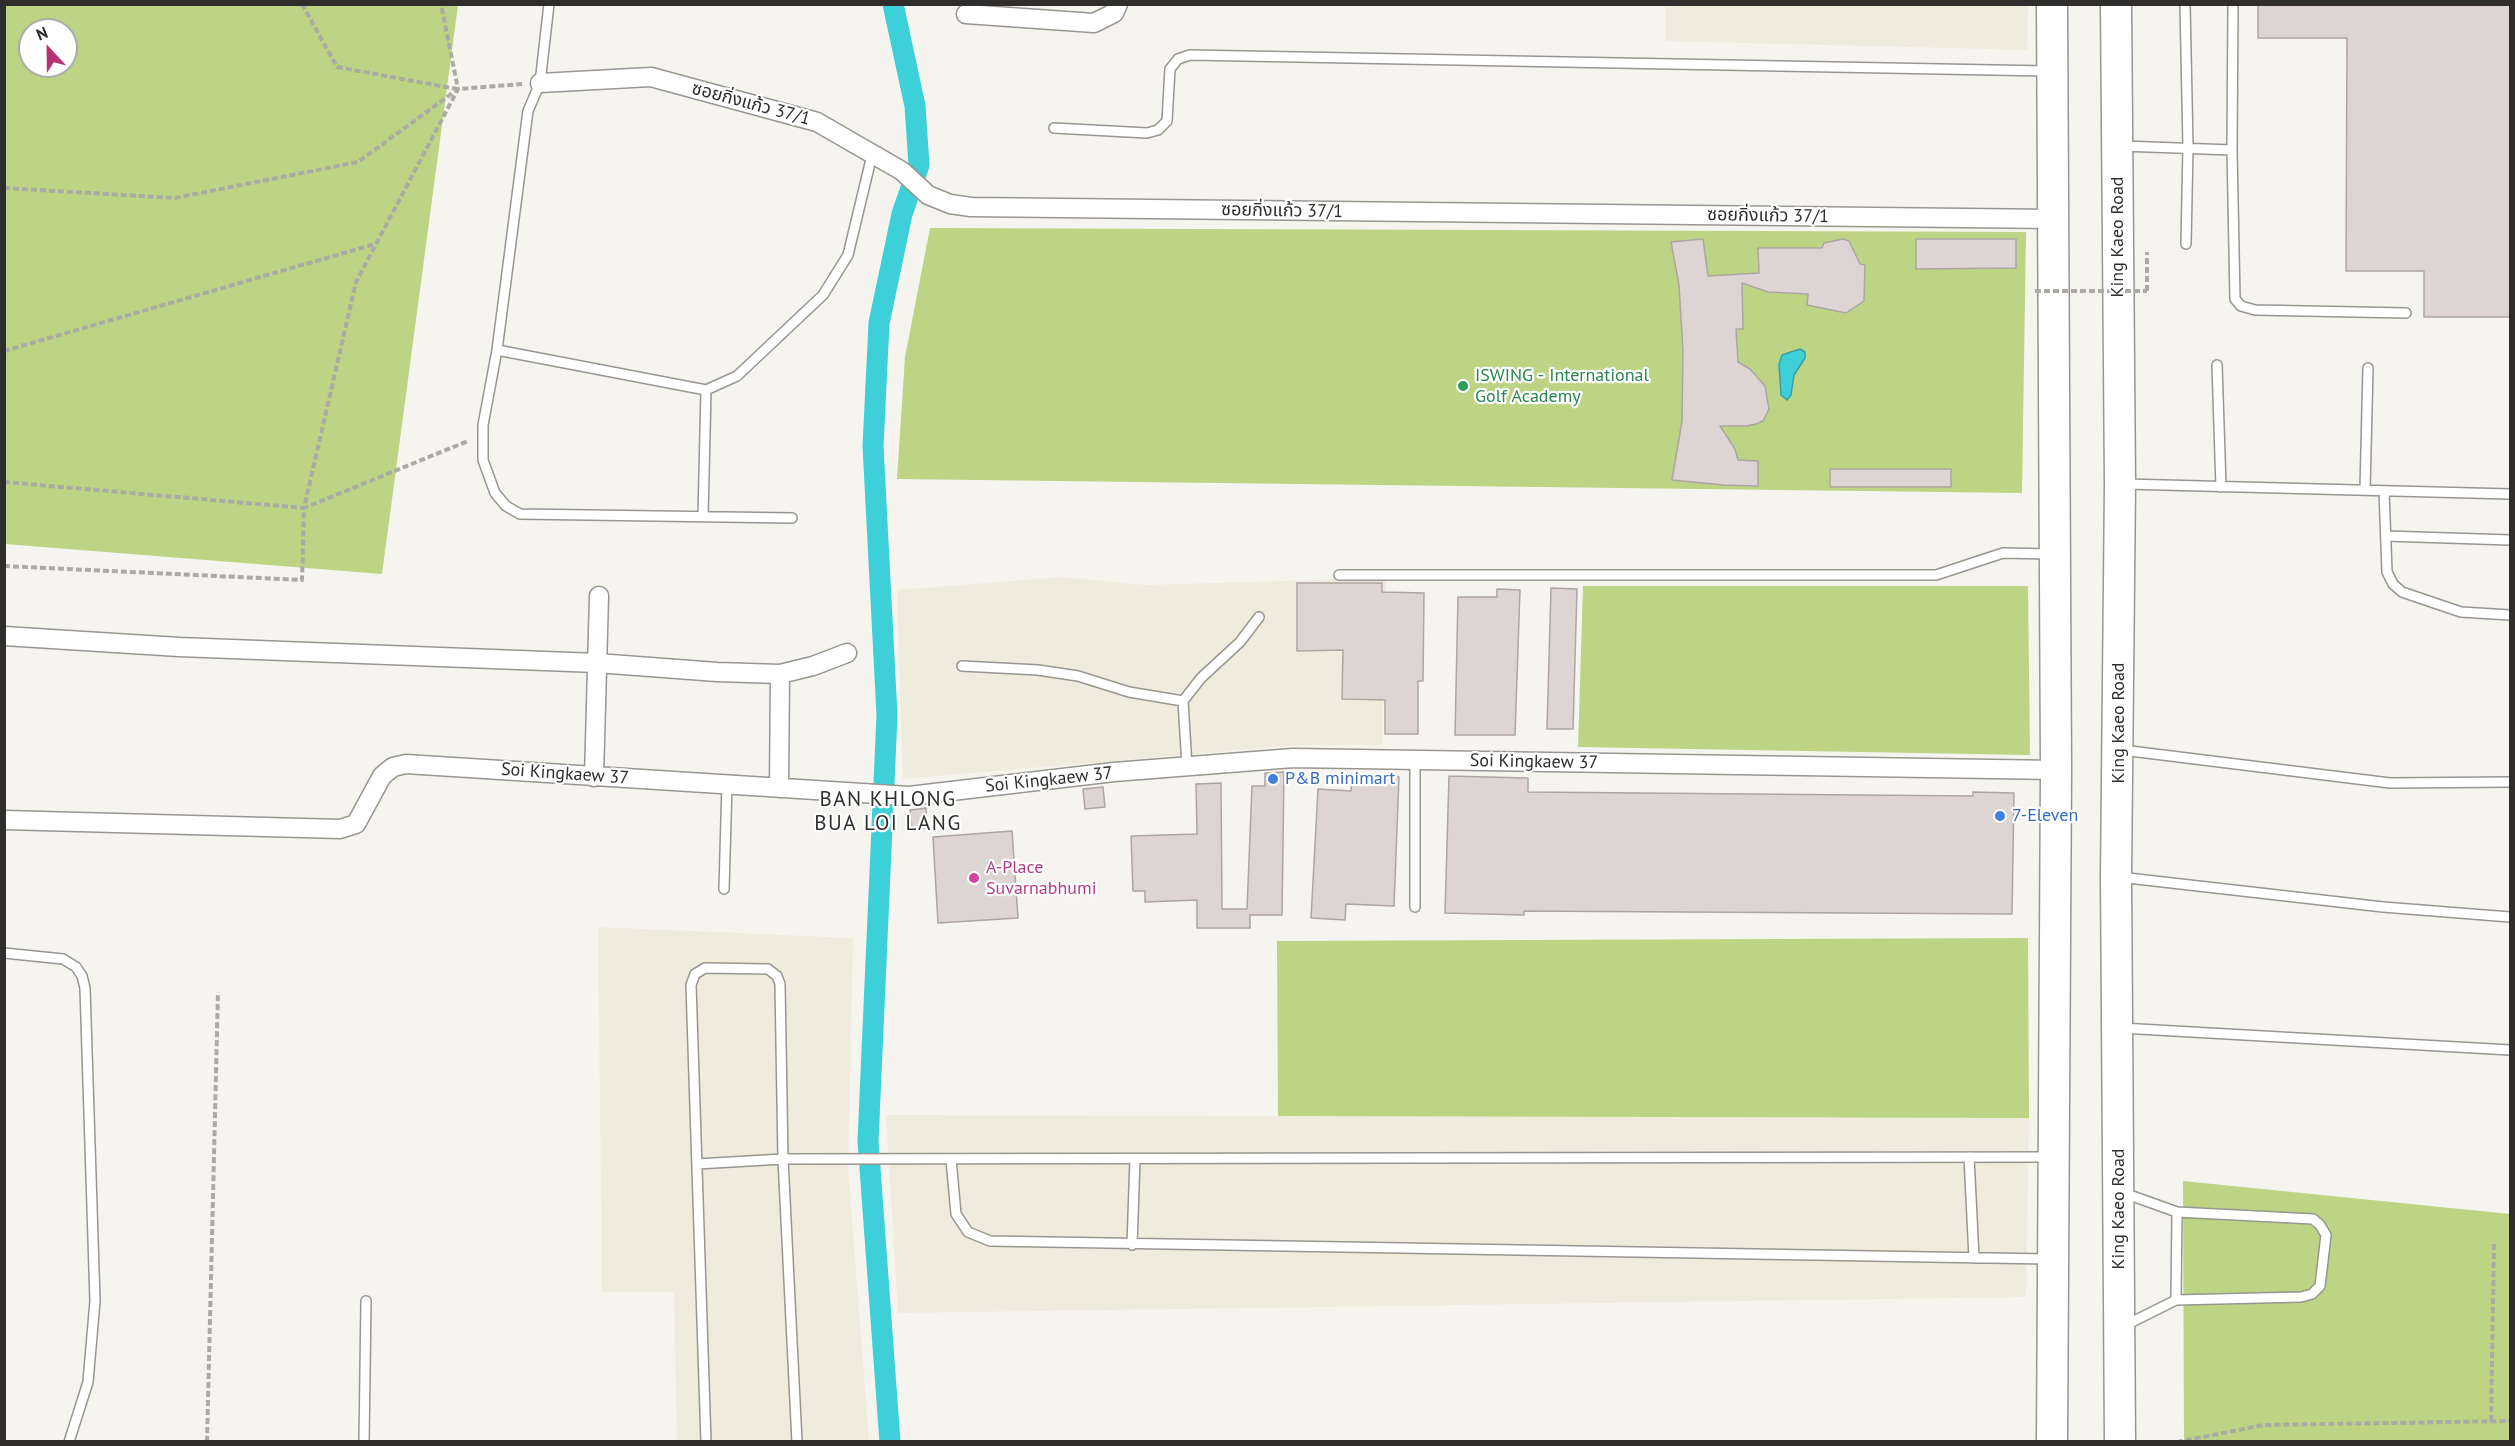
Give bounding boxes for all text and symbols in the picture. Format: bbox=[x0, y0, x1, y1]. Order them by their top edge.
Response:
north arrow bbox=[18, 18, 78, 78]
text: N bbox=[33, 22, 51, 44]
street label: ซอยกิ่งแก้ว 37/1 bbox=[689, 78, 813, 130]
street label: King Kaeo Road bbox=[2107, 176, 2129, 298]
street label: ซอยกิ่งแก้ว 37/1 bbox=[1221, 199, 1343, 223]
street label: ซอยกิ่งแก้ว 37/1 bbox=[1707, 204, 1829, 228]
place label: ISWING - International Golf Academy bbox=[1475, 365, 1649, 407]
marker: ISWING - International Golf Academy bbox=[1456, 379, 1470, 393]
street label: King Kaeo Road bbox=[2108, 662, 2130, 784]
street label: Soi Kingkaew 37 bbox=[1470, 750, 1598, 774]
street label: Soi Kingkaew 37 bbox=[500, 759, 630, 789]
street label: Soi Kingkaew 37 bbox=[984, 763, 1114, 797]
place label: P&B minimart bbox=[1285, 768, 1395, 790]
marker: P&B minimart bbox=[1266, 772, 1280, 786]
district label: BAN KHLONG BUA LOI LANG bbox=[814, 787, 962, 837]
place label: 7-Eleven bbox=[2012, 805, 2078, 827]
marker: 7-Eleven bbox=[1993, 809, 2007, 823]
place label: A-Place Suvarnabhumi bbox=[986, 857, 1096, 900]
marker: A-Place Suvarnabhumi bbox=[967, 871, 981, 885]
street label: King Kaeo Road bbox=[2108, 1148, 2130, 1270]

